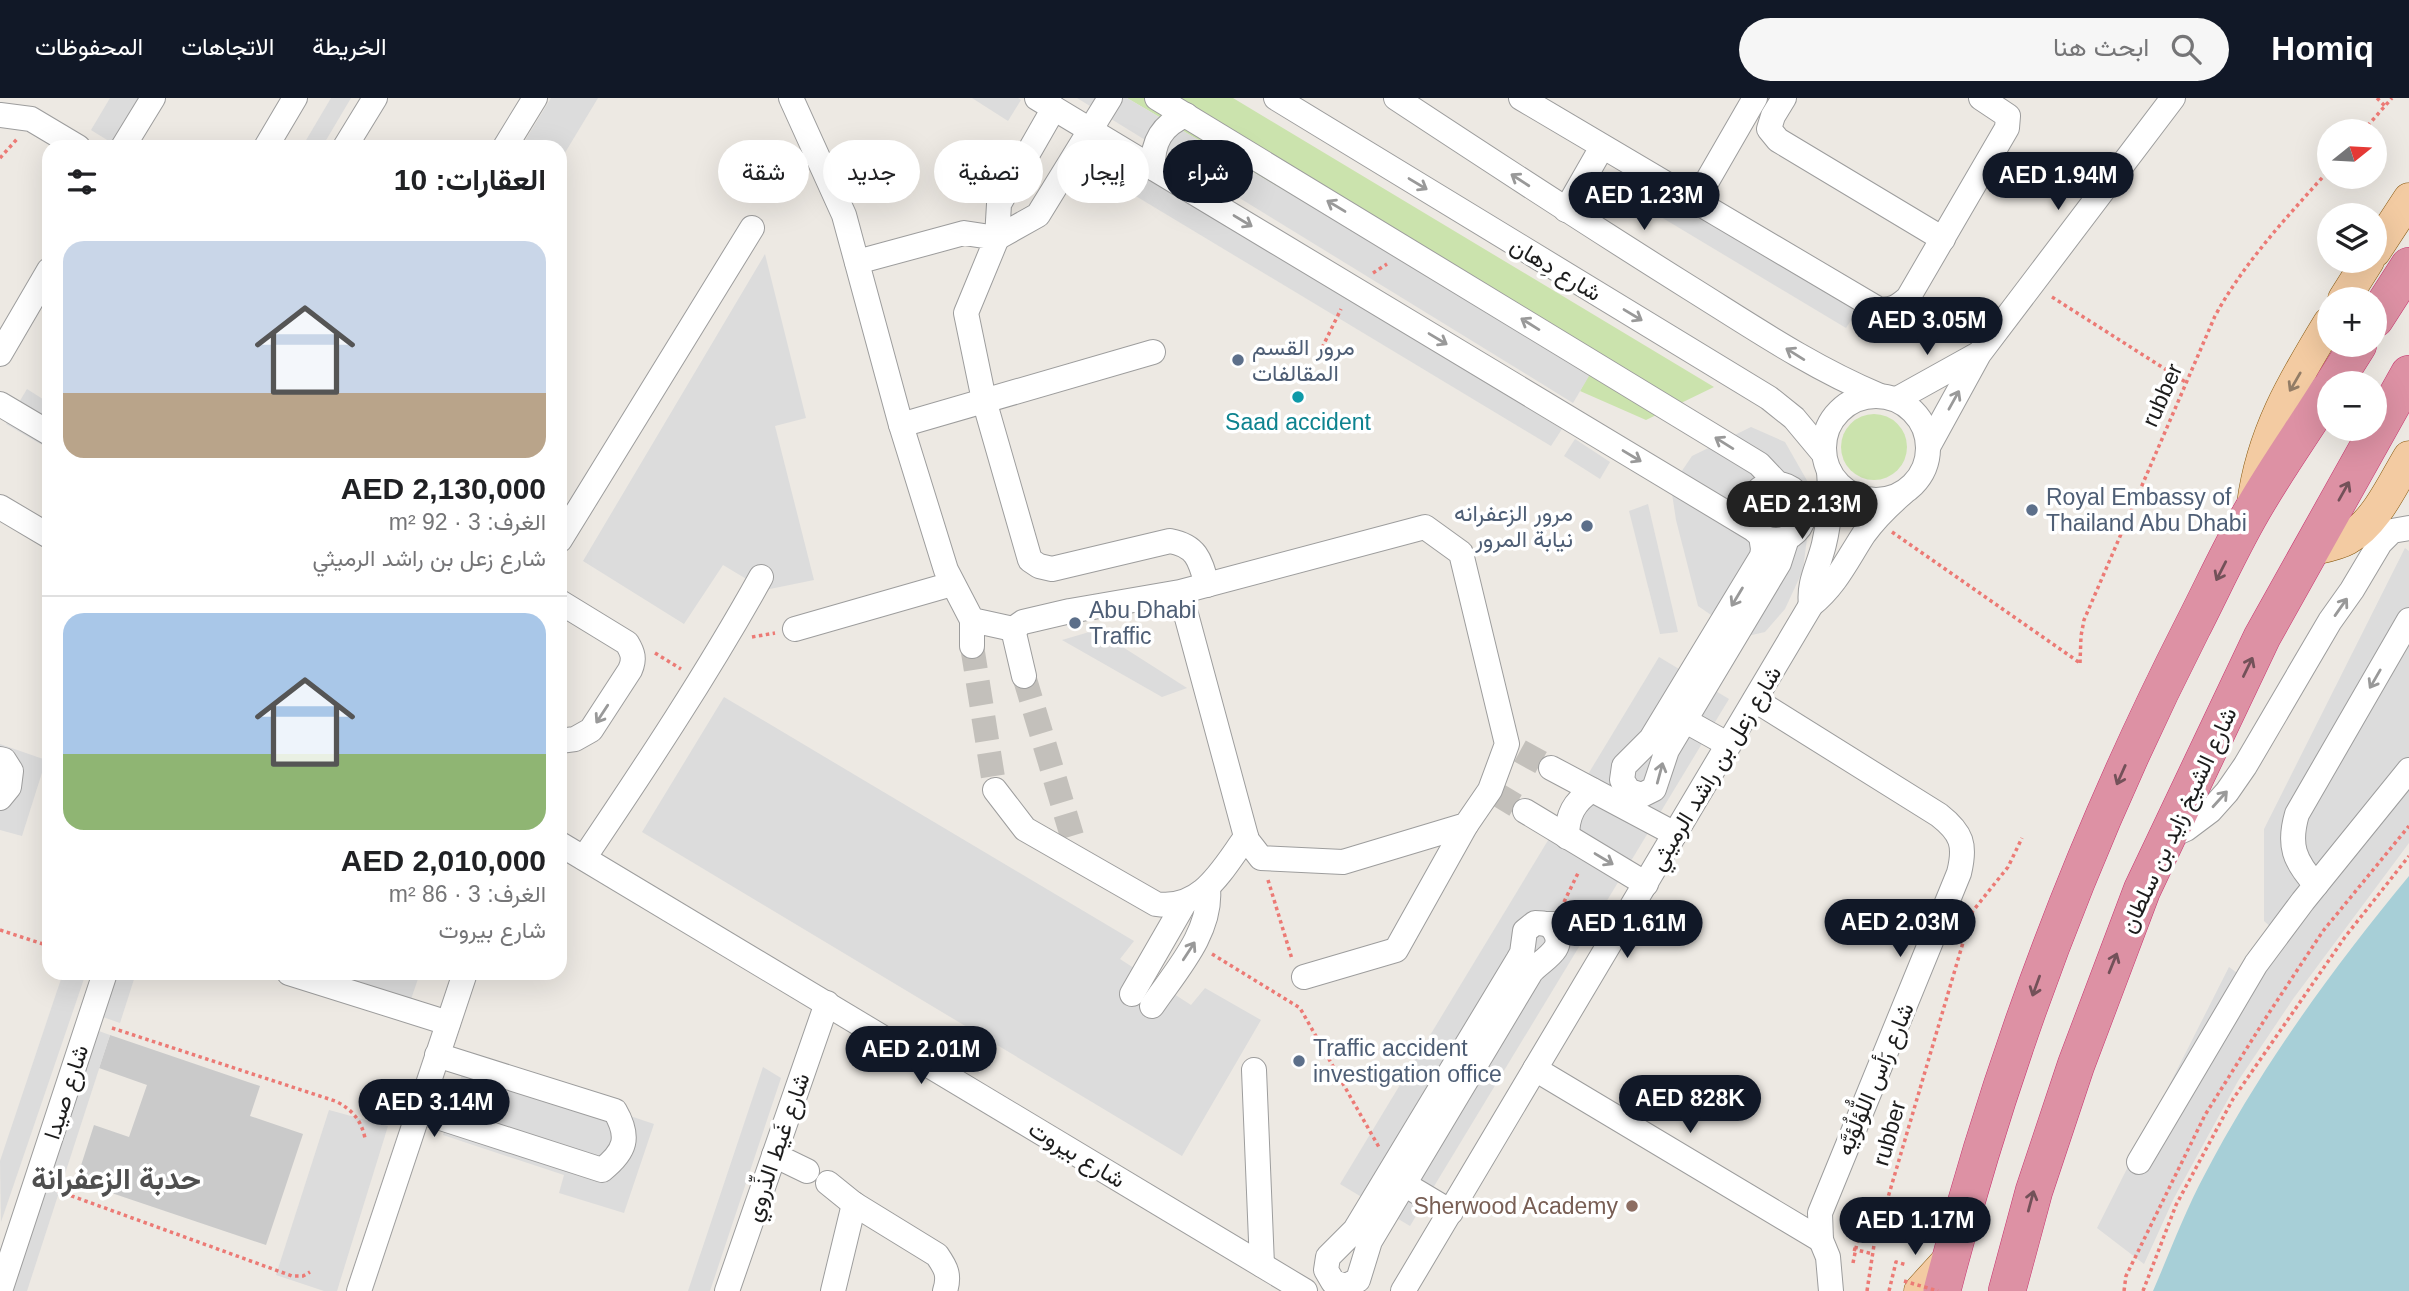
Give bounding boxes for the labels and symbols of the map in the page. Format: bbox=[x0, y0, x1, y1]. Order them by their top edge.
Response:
north arrow bbox=[2317, 119, 2387, 189]
pin: AED 1.94M bbox=[1978, 152, 2138, 212]
pin: AED 1.23M bbox=[1564, 172, 1724, 232]
one-way arrow bbox=[1511, 173, 1530, 187]
one-way arrow bbox=[1407, 178, 1427, 192]
one-way arrow bbox=[1327, 199, 1347, 213]
one-way arrow bbox=[1232, 215, 1252, 229]
street label: شارع دِهان bbox=[1504, 232, 1606, 309]
pin: AED 3.05M bbox=[1847, 298, 2007, 357]
one-way arrow bbox=[1623, 309, 1643, 323]
one-way arrow bbox=[1521, 317, 1541, 331]
one-way arrow bbox=[1427, 332, 1447, 346]
place label: مرور القسم المقالفات bbox=[1252, 334, 1355, 386]
one-way arrow bbox=[1786, 346, 1806, 360]
marker: مرور القسم المقالفات bbox=[1230, 352, 1246, 368]
street label: rubber bbox=[2137, 359, 2188, 431]
one-way arrow bbox=[2287, 371, 2301, 391]
marker: Saad accident bbox=[1290, 389, 1306, 405]
one-way arrow bbox=[1947, 391, 1961, 411]
place label: Saad accident bbox=[1225, 409, 1371, 435]
one-way arrow bbox=[1715, 436, 1735, 450]
one-way arrow bbox=[1622, 449, 1642, 463]
one-way arrow bbox=[2337, 481, 2351, 501]
pin: AED 2.13M bbox=[1722, 482, 1882, 541]
place label: Royal Embassy of Thailand Abu Dhabi bbox=[2046, 484, 2247, 536]
place label: مرور الزعفرانه نيابة المرور bbox=[1454, 500, 1573, 554]
marker: Royal Embassy of Thailand Abu Dhabi bbox=[2024, 502, 2040, 518]
marker: مرور الزعفرانه نيابة المرور bbox=[1579, 518, 1595, 534]
one-way arrow bbox=[2214, 560, 2227, 581]
one-way arrow bbox=[1730, 586, 1744, 606]
place label: Abu Dhabi Traffic bbox=[1089, 597, 1196, 649]
one-way arrow bbox=[2334, 598, 2348, 617]
marker: Abu Dhabi Traffic bbox=[1067, 615, 1083, 631]
one-way arrow bbox=[2242, 657, 2255, 678]
street label: شارع زعل بن راشد الرميثي bbox=[1644, 661, 1791, 878]
one-way arrow bbox=[2368, 668, 2382, 688]
street label: شارع الشيخ زايد بن سلطان bbox=[2114, 703, 2244, 938]
one-way arrow bbox=[594, 704, 608, 724]
one-way arrow bbox=[1654, 762, 1667, 785]
one-way arrow bbox=[2114, 764, 2127, 786]
one-way arrow bbox=[2212, 790, 2228, 808]
one-way arrow bbox=[1594, 852, 1614, 866]
pin: AED 1.61M bbox=[1547, 900, 1707, 960]
pin: AED 2.03M bbox=[1820, 900, 1980, 959]
one-way arrow bbox=[1182, 941, 1196, 961]
one-way arrow bbox=[2108, 953, 2121, 975]
one-way arrow bbox=[2029, 975, 2041, 997]
street label: شارع رَأس اللُّؤلُؤيَّه bbox=[1825, 996, 1922, 1160]
pin: AED 2.01M bbox=[841, 1026, 1001, 1086]
place label: Traffic accident investigation office bbox=[1313, 1035, 1502, 1087]
street label: شارع صيدا bbox=[39, 1041, 96, 1143]
marker: Traffic accident investigation office bbox=[1291, 1053, 1307, 1069]
street label: شارع غَيط الذِّروي bbox=[736, 1068, 820, 1227]
pin: AED 828K bbox=[1618, 1076, 1762, 1135]
pin: AED 3.14M bbox=[354, 1080, 514, 1139]
street label: rubber bbox=[1867, 1097, 1911, 1169]
street label: شارع بيروت bbox=[1023, 1115, 1130, 1195]
district label: حدبة الزعفرانة bbox=[31, 1162, 201, 1197]
one-way arrow bbox=[2026, 1191, 2039, 1213]
place label: Sherwood Academy bbox=[1413, 1193, 1618, 1219]
marker: Sherwood Academy bbox=[1624, 1198, 1640, 1214]
pin: AED 1.17M bbox=[1835, 1198, 1995, 1257]

